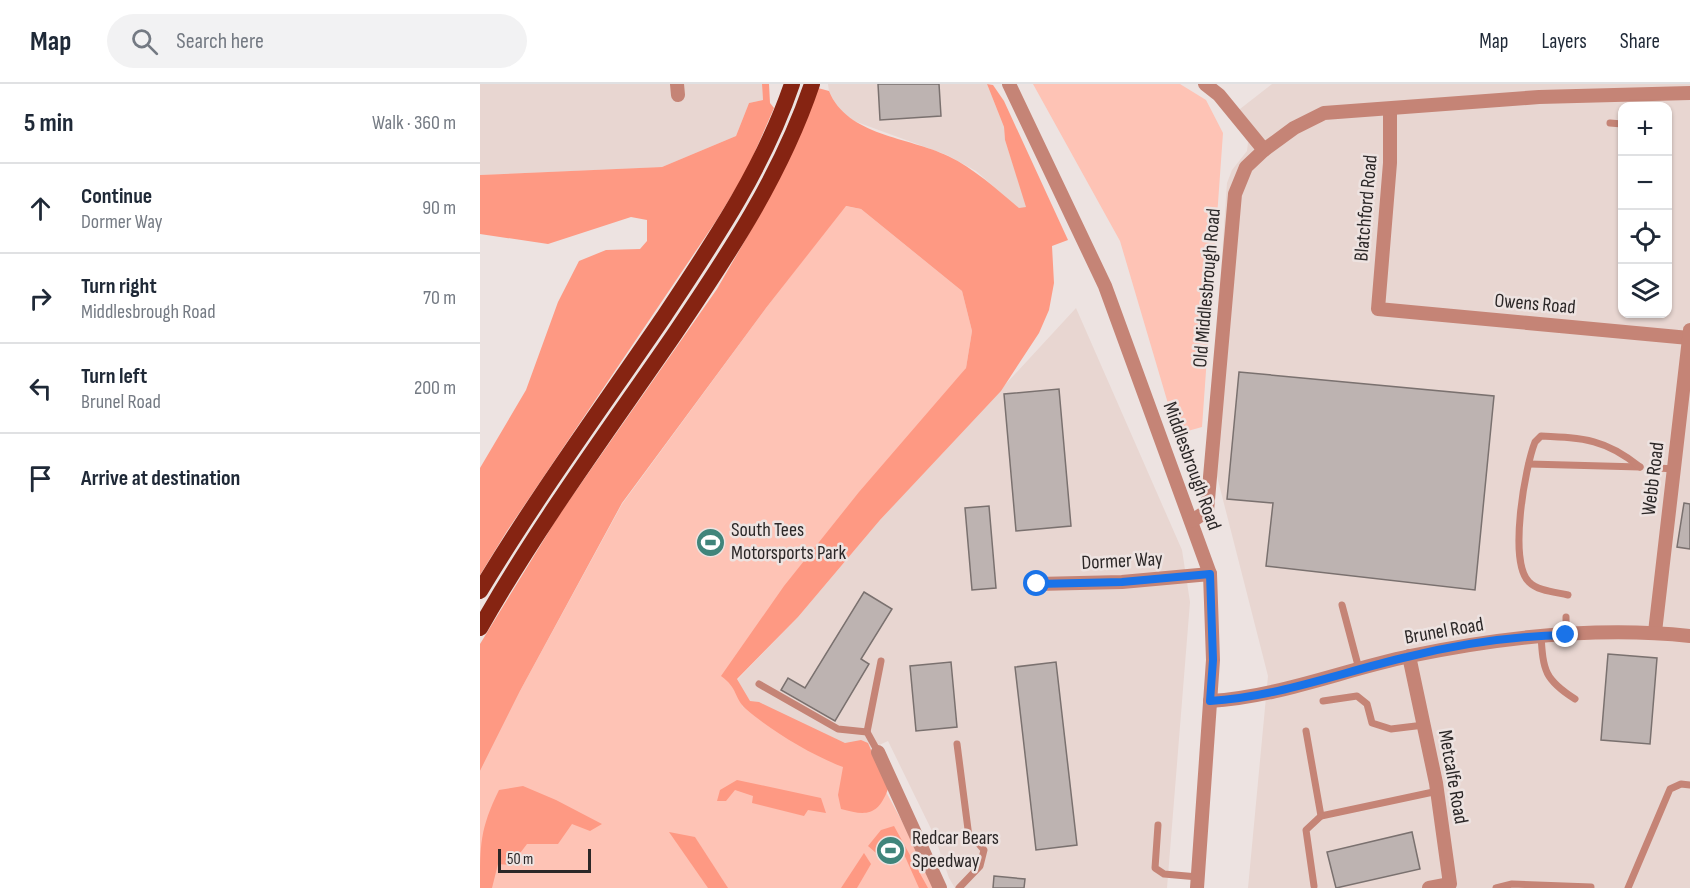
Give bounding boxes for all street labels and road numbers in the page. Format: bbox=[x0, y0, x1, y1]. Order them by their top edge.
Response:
street label: Blatchford Road bbox=[1349, 154, 1383, 262]
street label: Old Middlesbrough Road bbox=[1188, 207, 1226, 369]
street label: Owens Road bbox=[1493, 289, 1577, 319]
street label: Middlesbrough Road bbox=[1158, 399, 1226, 533]
street label: Webb Road bbox=[1637, 441, 1669, 517]
street label: Dormer Way bbox=[1081, 547, 1164, 575]
street label: Brunel Road bbox=[1403, 612, 1485, 650]
street label: Metcalfe Road bbox=[1433, 728, 1473, 826]

